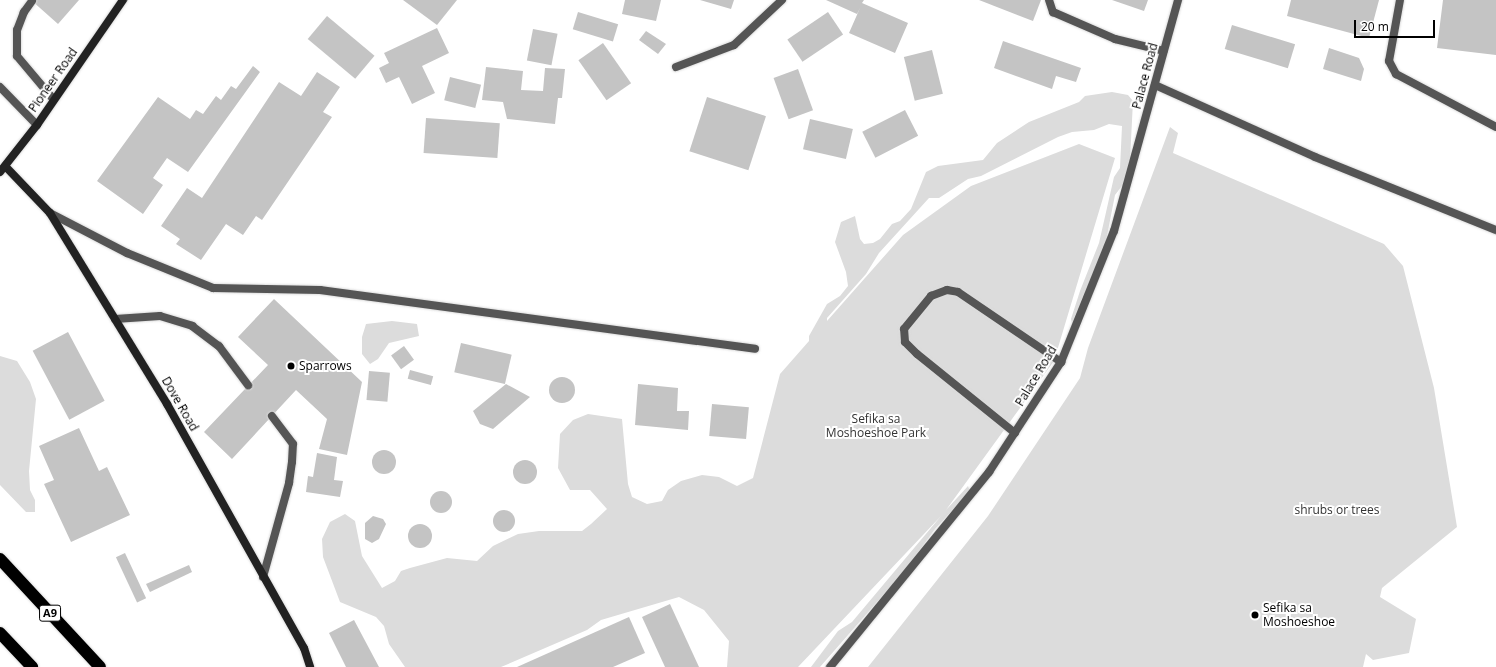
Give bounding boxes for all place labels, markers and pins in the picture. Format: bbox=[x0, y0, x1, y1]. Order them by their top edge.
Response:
place label: Sparrows bbox=[299, 359, 352, 373]
marker: Sparrows bbox=[286, 361, 296, 371]
place label: Sefika sa Moshoeshoe bbox=[1263, 601, 1335, 629]
marker: Sefika sa Moshoeshoe bbox=[1250, 610, 1260, 620]

